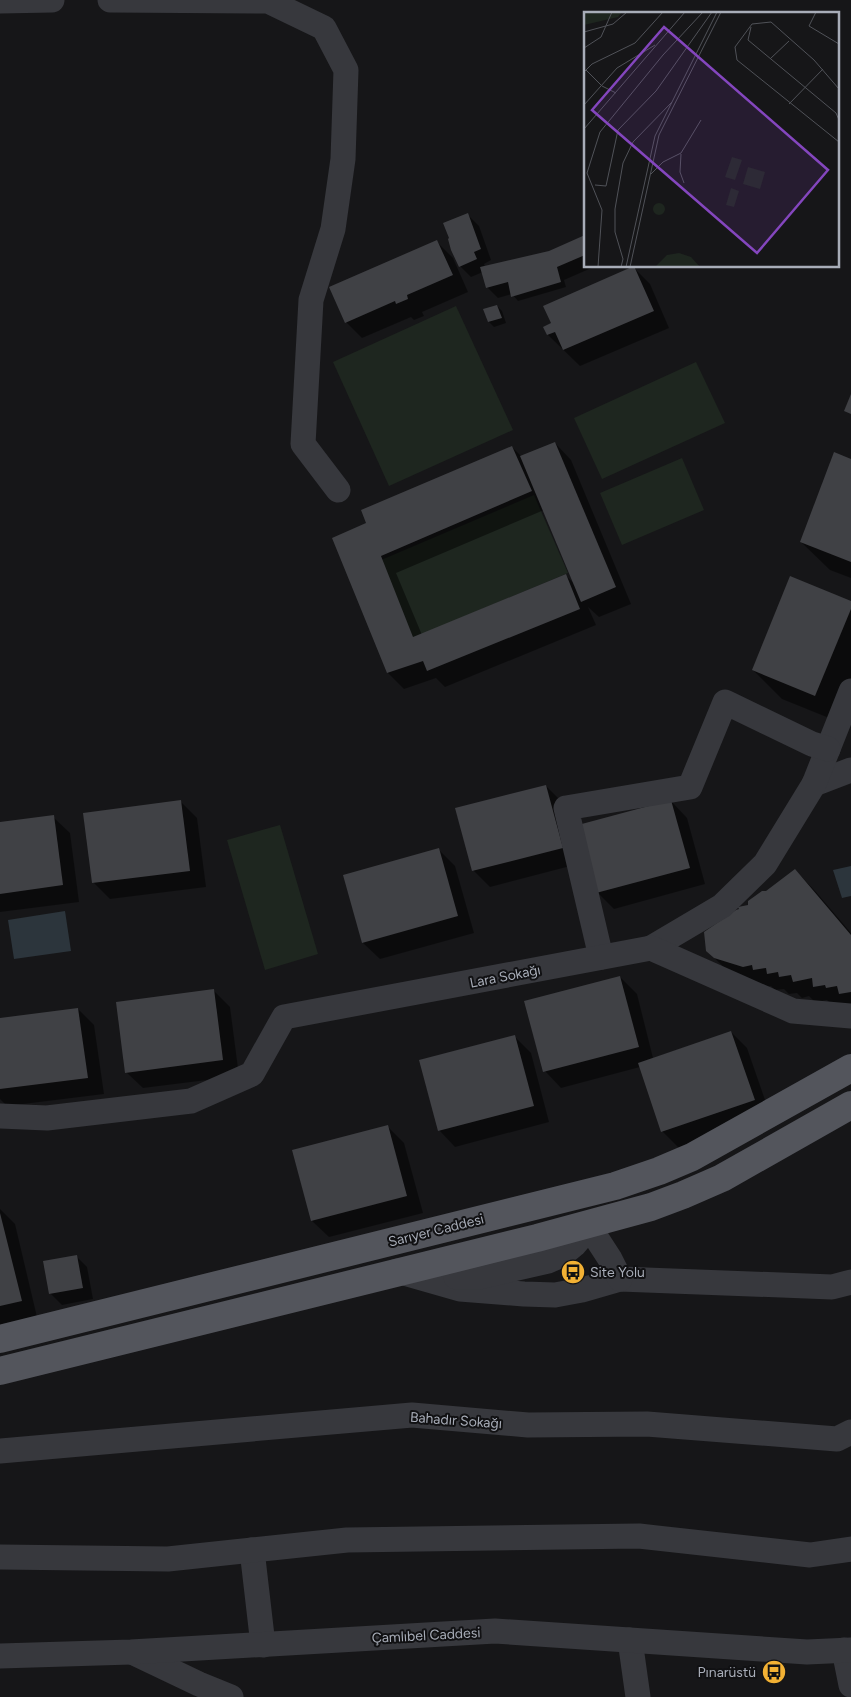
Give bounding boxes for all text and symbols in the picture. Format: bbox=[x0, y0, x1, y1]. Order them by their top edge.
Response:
inset map bbox=[584, 12, 838, 268]
street label: Lara Sokağı bbox=[468, 961, 542, 992]
street label: Sarıyer Caddesi bbox=[387, 1210, 486, 1251]
bus stop icon: Site Yolu bbox=[560, 1259, 586, 1285]
place label: Site Yolu bbox=[590, 1264, 645, 1281]
street label: Bahadır Sokağı bbox=[409, 1409, 503, 1432]
street label: Çamlıbel Caddesi bbox=[371, 1624, 481, 1647]
bus stop icon: Pınarüstü bbox=[761, 1659, 787, 1685]
place label: Pınarüstü bbox=[698, 1664, 756, 1681]

